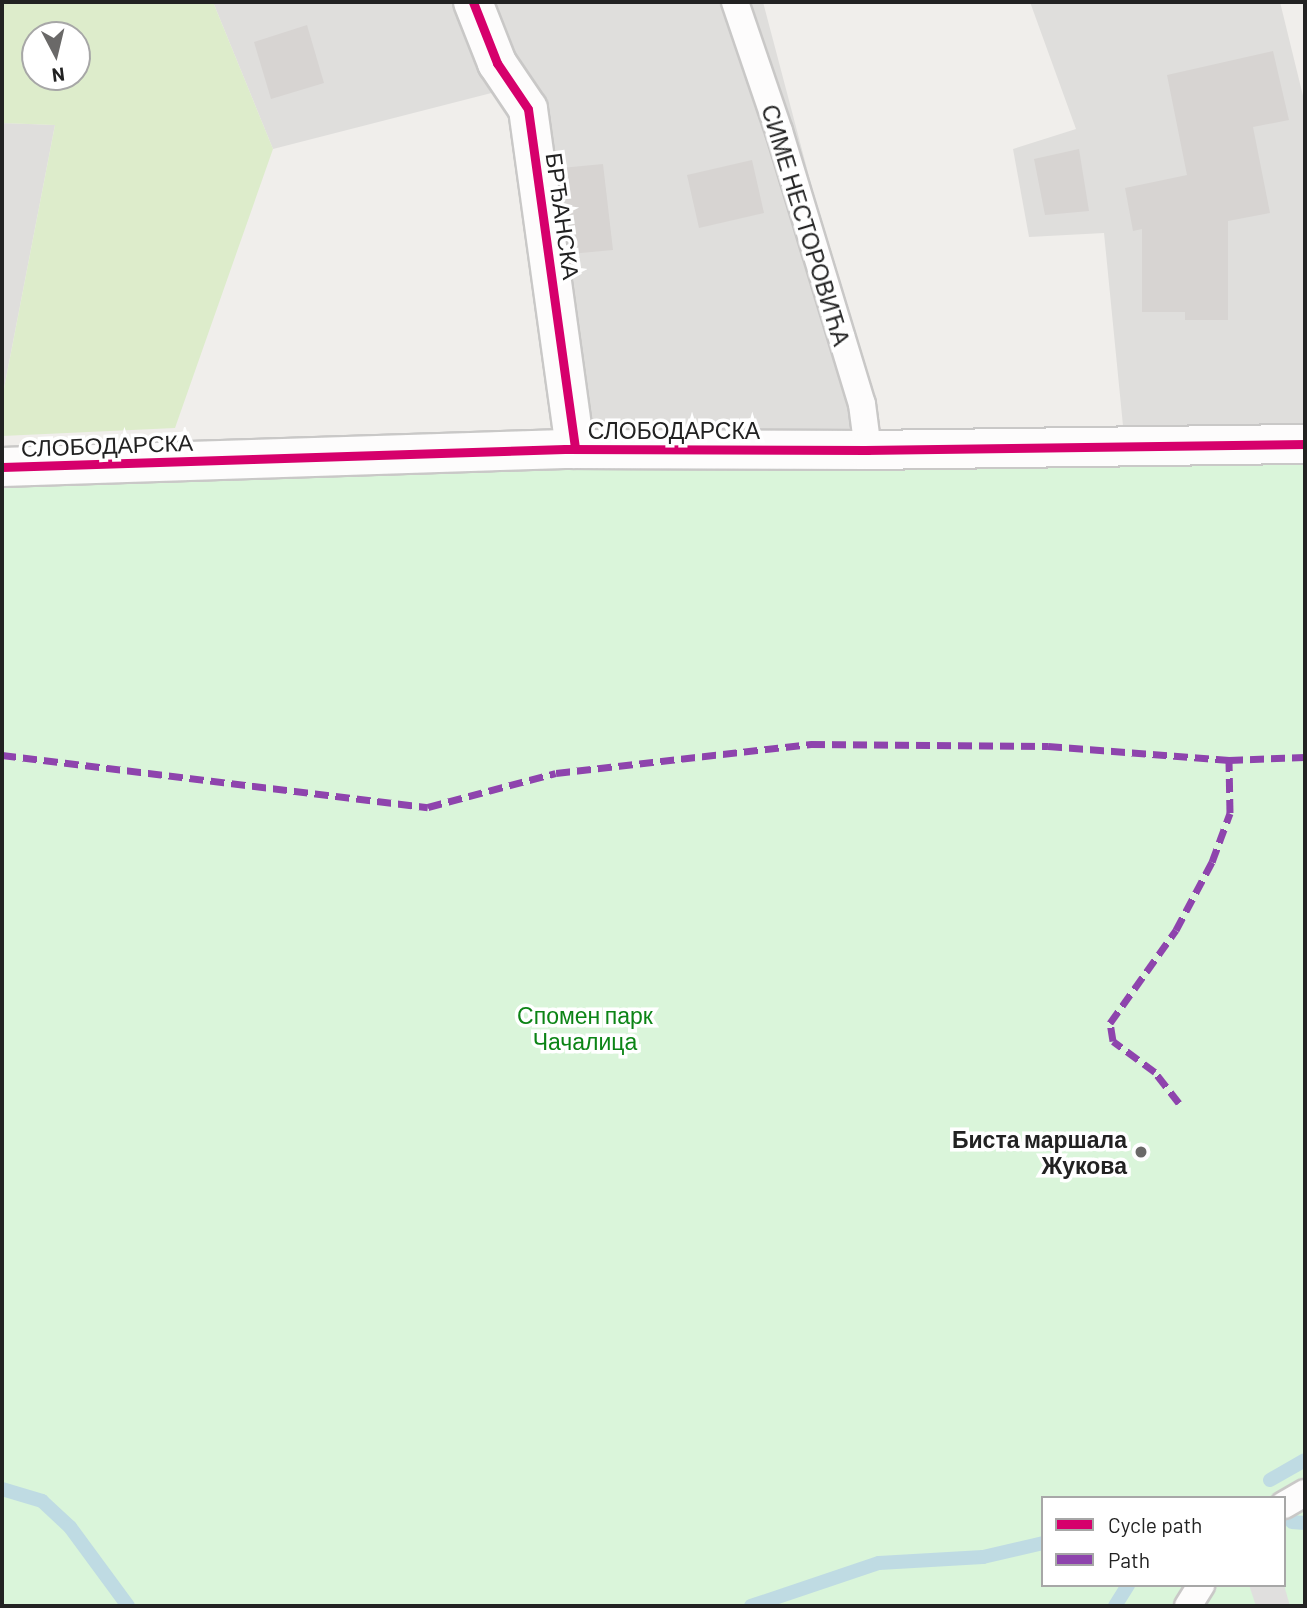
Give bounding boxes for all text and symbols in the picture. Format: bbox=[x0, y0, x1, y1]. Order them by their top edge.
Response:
north arrow bbox=[21, 21, 91, 91]
text: N bbox=[51, 63, 66, 88]
street label: СИМЕ НЕСТОРОВИЋА bbox=[756, 101, 856, 349]
street label: БРЂАНСКА bbox=[540, 151, 586, 281]
street label: СЛОБОДАРСКА bbox=[588, 416, 760, 444]
street label: СЛОБОДАРСКА bbox=[20, 428, 194, 462]
park label: Спомен парк Чачалица bbox=[517, 1001, 653, 1055]
place label: Биста маршала Жукова bbox=[952, 1125, 1127, 1179]
marker: Биста маршала Жукова bbox=[1133, 1144, 1149, 1160]
legend bbox=[1041, 1496, 1286, 1587]
text: Cycle path bbox=[1108, 1512, 1202, 1537]
text: Path bbox=[1108, 1547, 1150, 1572]

